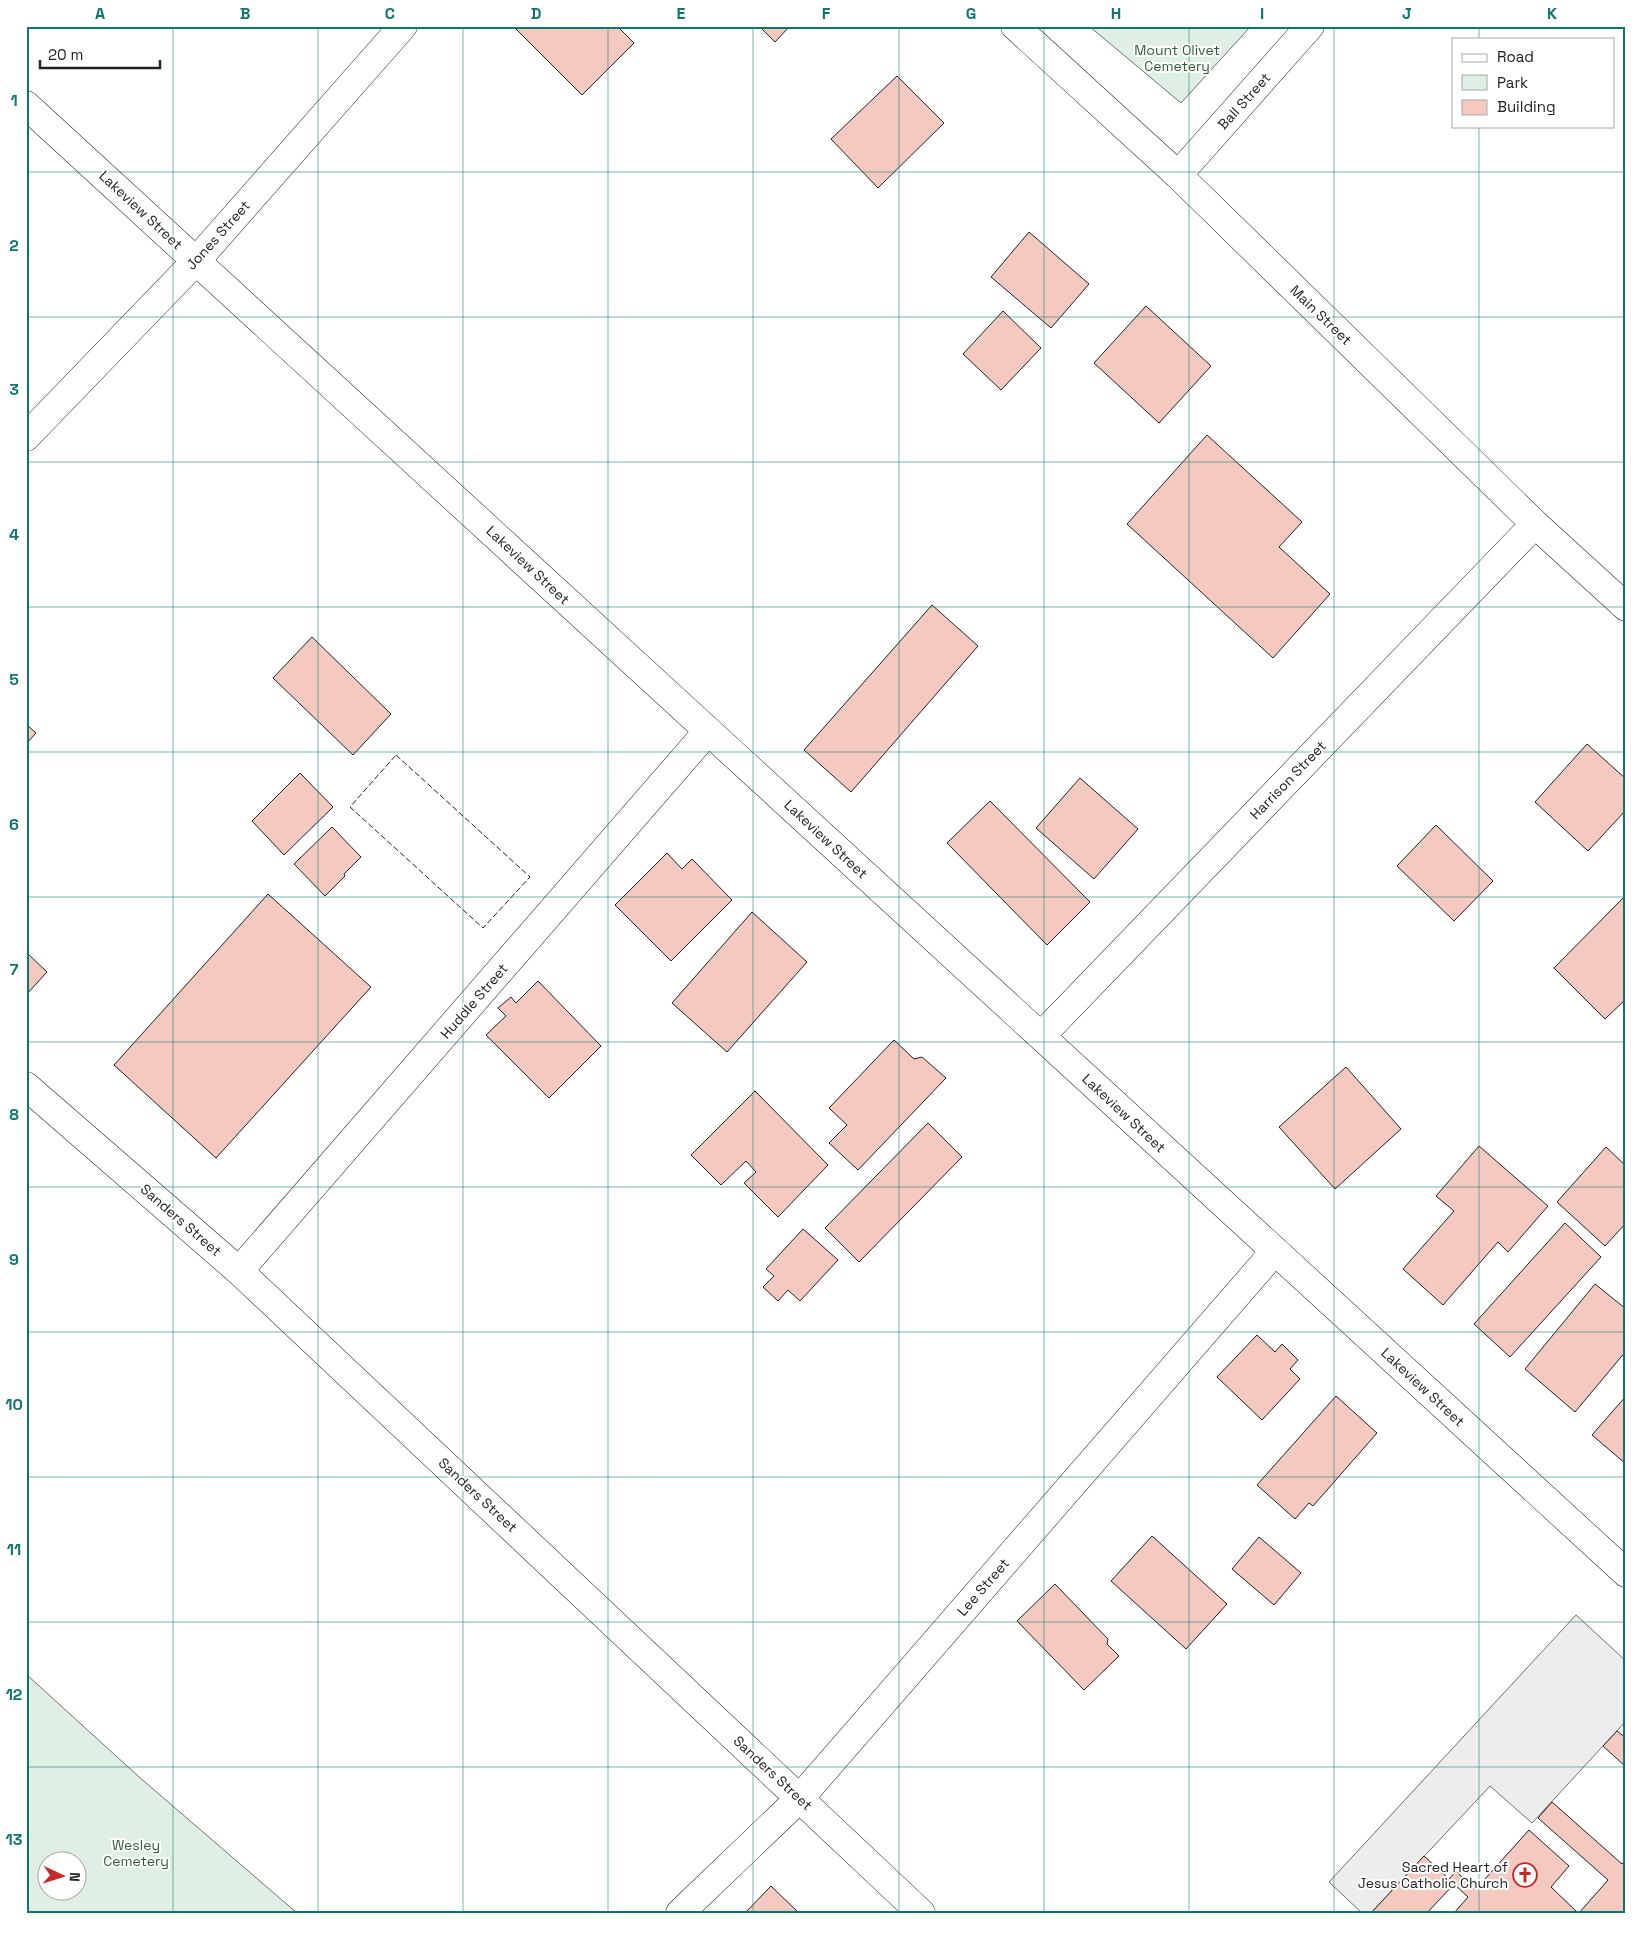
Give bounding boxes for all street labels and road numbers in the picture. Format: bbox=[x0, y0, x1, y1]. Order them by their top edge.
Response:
street label: Ball Street bbox=[1214, 69, 1274, 133]
street label: Lakeview Street bbox=[96, 167, 186, 253]
street label: Jones Street bbox=[182, 197, 254, 273]
street label: Main Street bbox=[1286, 281, 1356, 349]
street label: Lakeview Street bbox=[483, 522, 573, 608]
street label: Harrison Street bbox=[1246, 737, 1330, 823]
street label: Lakeview Street bbox=[781, 796, 871, 882]
street label: Huddle Street bbox=[436, 960, 512, 1042]
street label: Lakeview Street bbox=[1079, 1070, 1169, 1156]
street label: Sanders Street bbox=[137, 1180, 225, 1260]
street label: Lakeview Street bbox=[1378, 1344, 1468, 1430]
street label: Sanders Street bbox=[435, 1454, 521, 1536]
street label: Lee Street bbox=[953, 1554, 1013, 1620]
street label: Sanders Street bbox=[730, 1732, 816, 1814]

